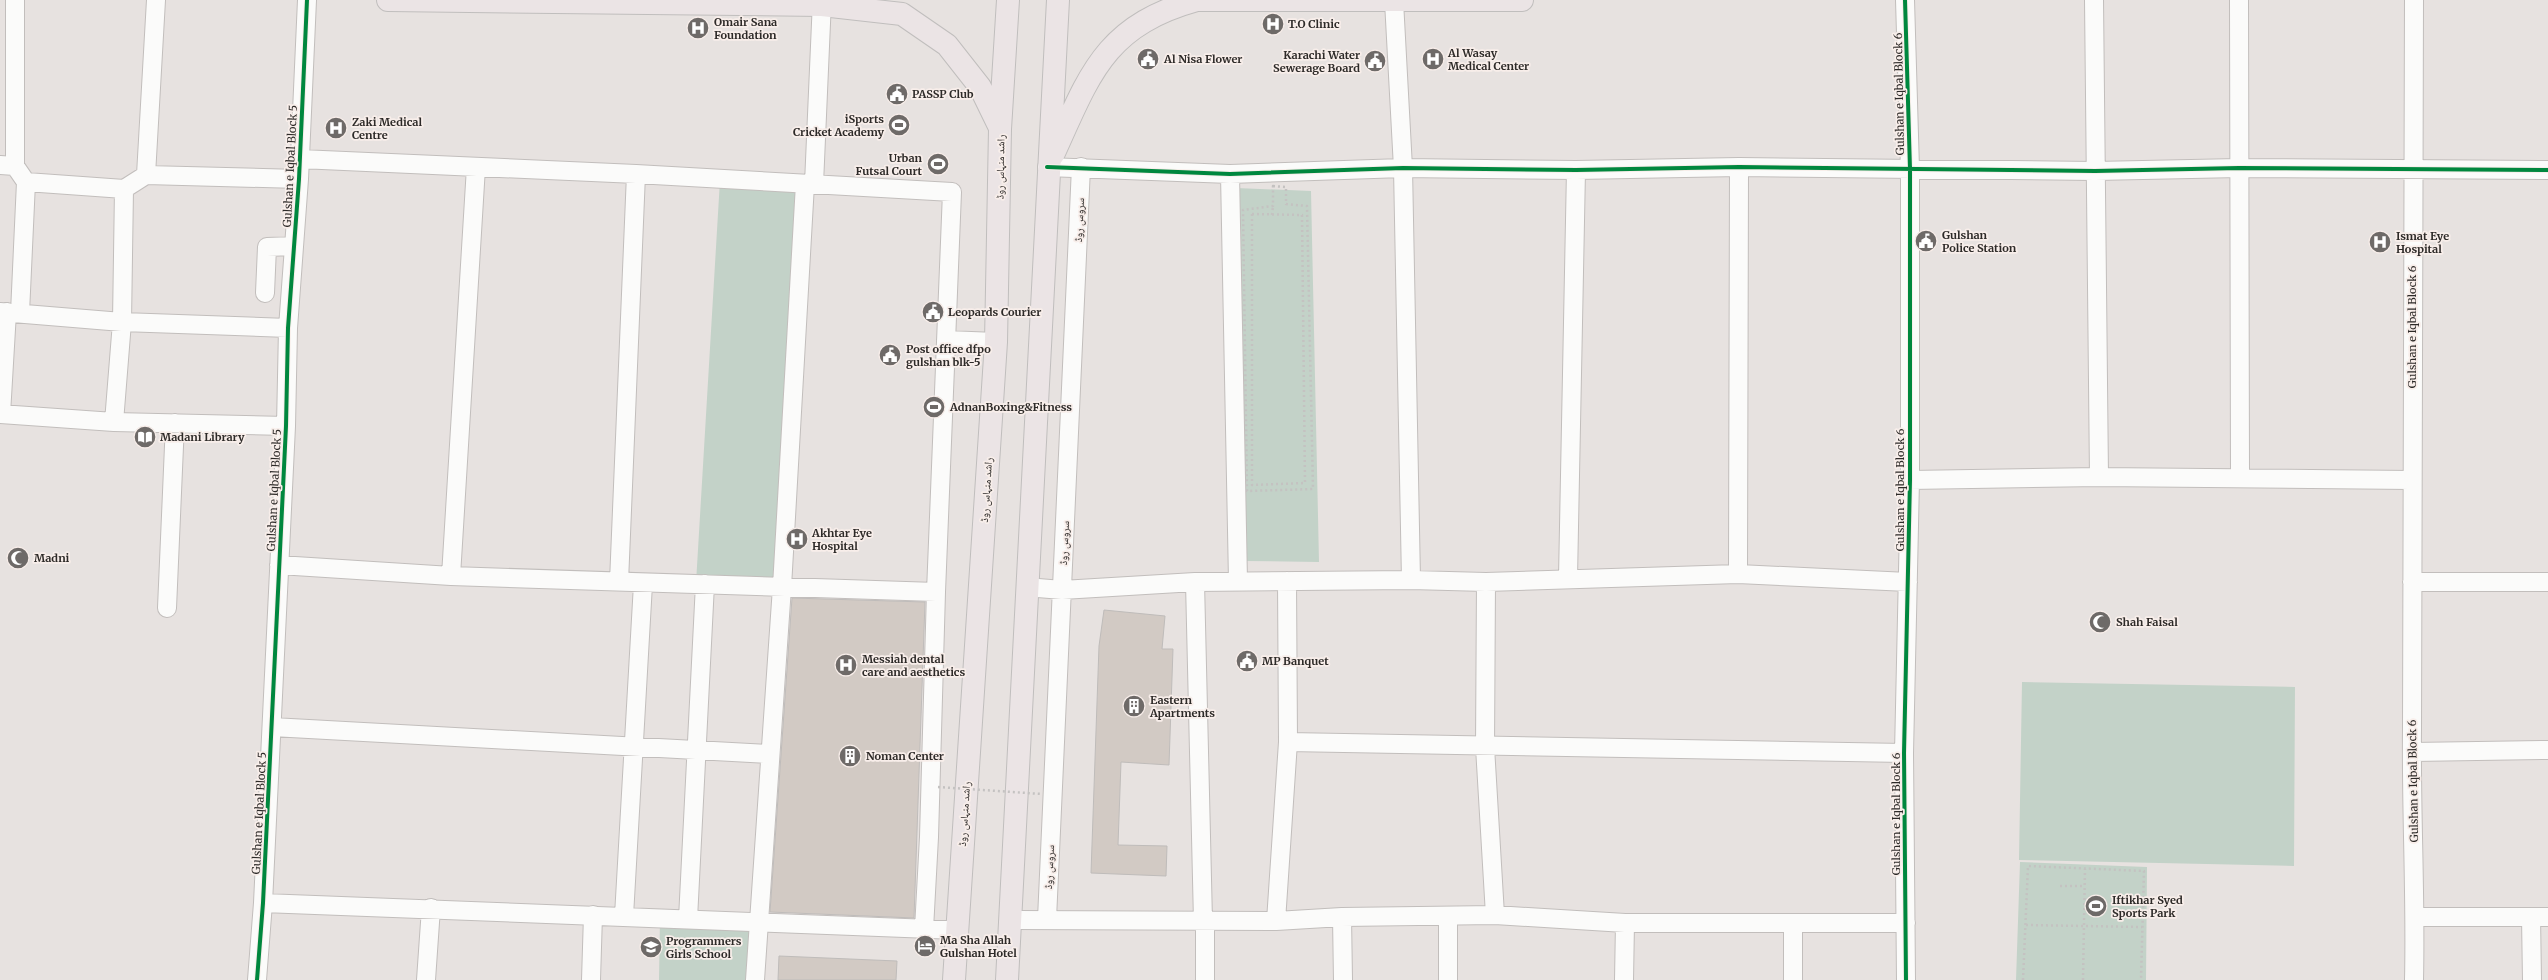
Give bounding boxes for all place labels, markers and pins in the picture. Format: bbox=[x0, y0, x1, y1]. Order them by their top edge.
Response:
hospital icon: T.O Clinic bbox=[1260, 11, 1286, 37]
hospital icon: Omair Sana Foundation bbox=[685, 15, 711, 41]
place label: Omair Sana Foundation bbox=[714, 15, 777, 42]
place label: T.O Clinic bbox=[1288, 17, 1340, 31]
public building icon: Al Nisa Flower bbox=[1135, 46, 1161, 72]
hospital icon: Al Wasay Medical Center bbox=[1420, 46, 1446, 72]
place label: Al Wasay Medical Center bbox=[1447, 46, 1529, 73]
place label: Karachi Water Sewerage Board bbox=[1273, 48, 1360, 75]
public building icon: Karachi Water Sewerage Board bbox=[1362, 48, 1388, 74]
place label: Al Nisa Flower bbox=[1163, 52, 1242, 66]
public building icon: PASSP Club bbox=[884, 81, 910, 107]
place label: PASSP Club bbox=[912, 87, 974, 101]
place label: iSports Cricket Academy bbox=[793, 112, 884, 139]
sports icon: iSports Cricket Academy bbox=[886, 112, 912, 138]
hospital icon: Zaki Medical Centre bbox=[323, 115, 349, 141]
place label: Zaki Medical Centre bbox=[352, 115, 422, 142]
place label: Urban Futsal Court bbox=[856, 151, 923, 178]
sports icon: Urban Futsal Court bbox=[925, 151, 951, 177]
public building icon: Gulshan Police Station bbox=[1913, 228, 1939, 254]
place label: Gulshan Police Station bbox=[1942, 228, 2017, 255]
hospital icon: Ismat Eye Hospital bbox=[2367, 229, 2393, 255]
place label: Ismat Eye Hospital bbox=[2396, 229, 2449, 256]
public building icon: Leopards Courier bbox=[920, 299, 946, 325]
place label: Leopards Courier bbox=[948, 305, 1041, 319]
public building icon: Post office dfpo gulshan blk-5 bbox=[877, 342, 903, 368]
place label: Post office dfpo gulshan blk-5 bbox=[906, 342, 991, 369]
sports icon: AdnanBoxing&Fitness bbox=[921, 394, 947, 420]
place label: AdnanBoxing&Fitness bbox=[949, 400, 1072, 414]
library icon: Madani Library bbox=[132, 424, 158, 450]
place label: Madani Library bbox=[160, 430, 245, 444]
hospital icon: Akhtar Eye Hospital bbox=[784, 526, 810, 552]
place label: Akhtar Eye Hospital bbox=[811, 526, 872, 553]
mosque icon: Madni bbox=[5, 545, 31, 571]
place label: Madni bbox=[34, 551, 70, 565]
mosque icon: Shah Faisal bbox=[2087, 609, 2113, 635]
place label: Shah Faisal bbox=[2116, 615, 2178, 629]
public building icon: MP Banquet bbox=[1234, 648, 1260, 674]
hospital icon: Messiah dental care and aesthetics bbox=[833, 652, 859, 678]
place label: Messiah dental care and aesthetics bbox=[862, 652, 965, 679]
place label: MP Banquet bbox=[1262, 654, 1329, 668]
building icon: Eastern Apartments bbox=[1121, 693, 1147, 719]
place label: Eastern Apartments bbox=[1149, 693, 1215, 720]
building icon: Noman Center bbox=[837, 743, 863, 769]
place label: Noman Center bbox=[866, 749, 944, 763]
sports icon: Iftikhar Syed Sports Park bbox=[2083, 893, 2109, 919]
place label: Iftikhar Syed Sports Park bbox=[2112, 893, 2183, 920]
hotel icon: Ma Sha Allah Gulshan Hotel bbox=[912, 933, 938, 959]
place label: Ma Sha Allah Gulshan Hotel bbox=[940, 933, 1017, 960]
school or university icon: Programmers Girls School bbox=[638, 934, 664, 960]
place label: Programmers Girls School bbox=[666, 934, 742, 961]

